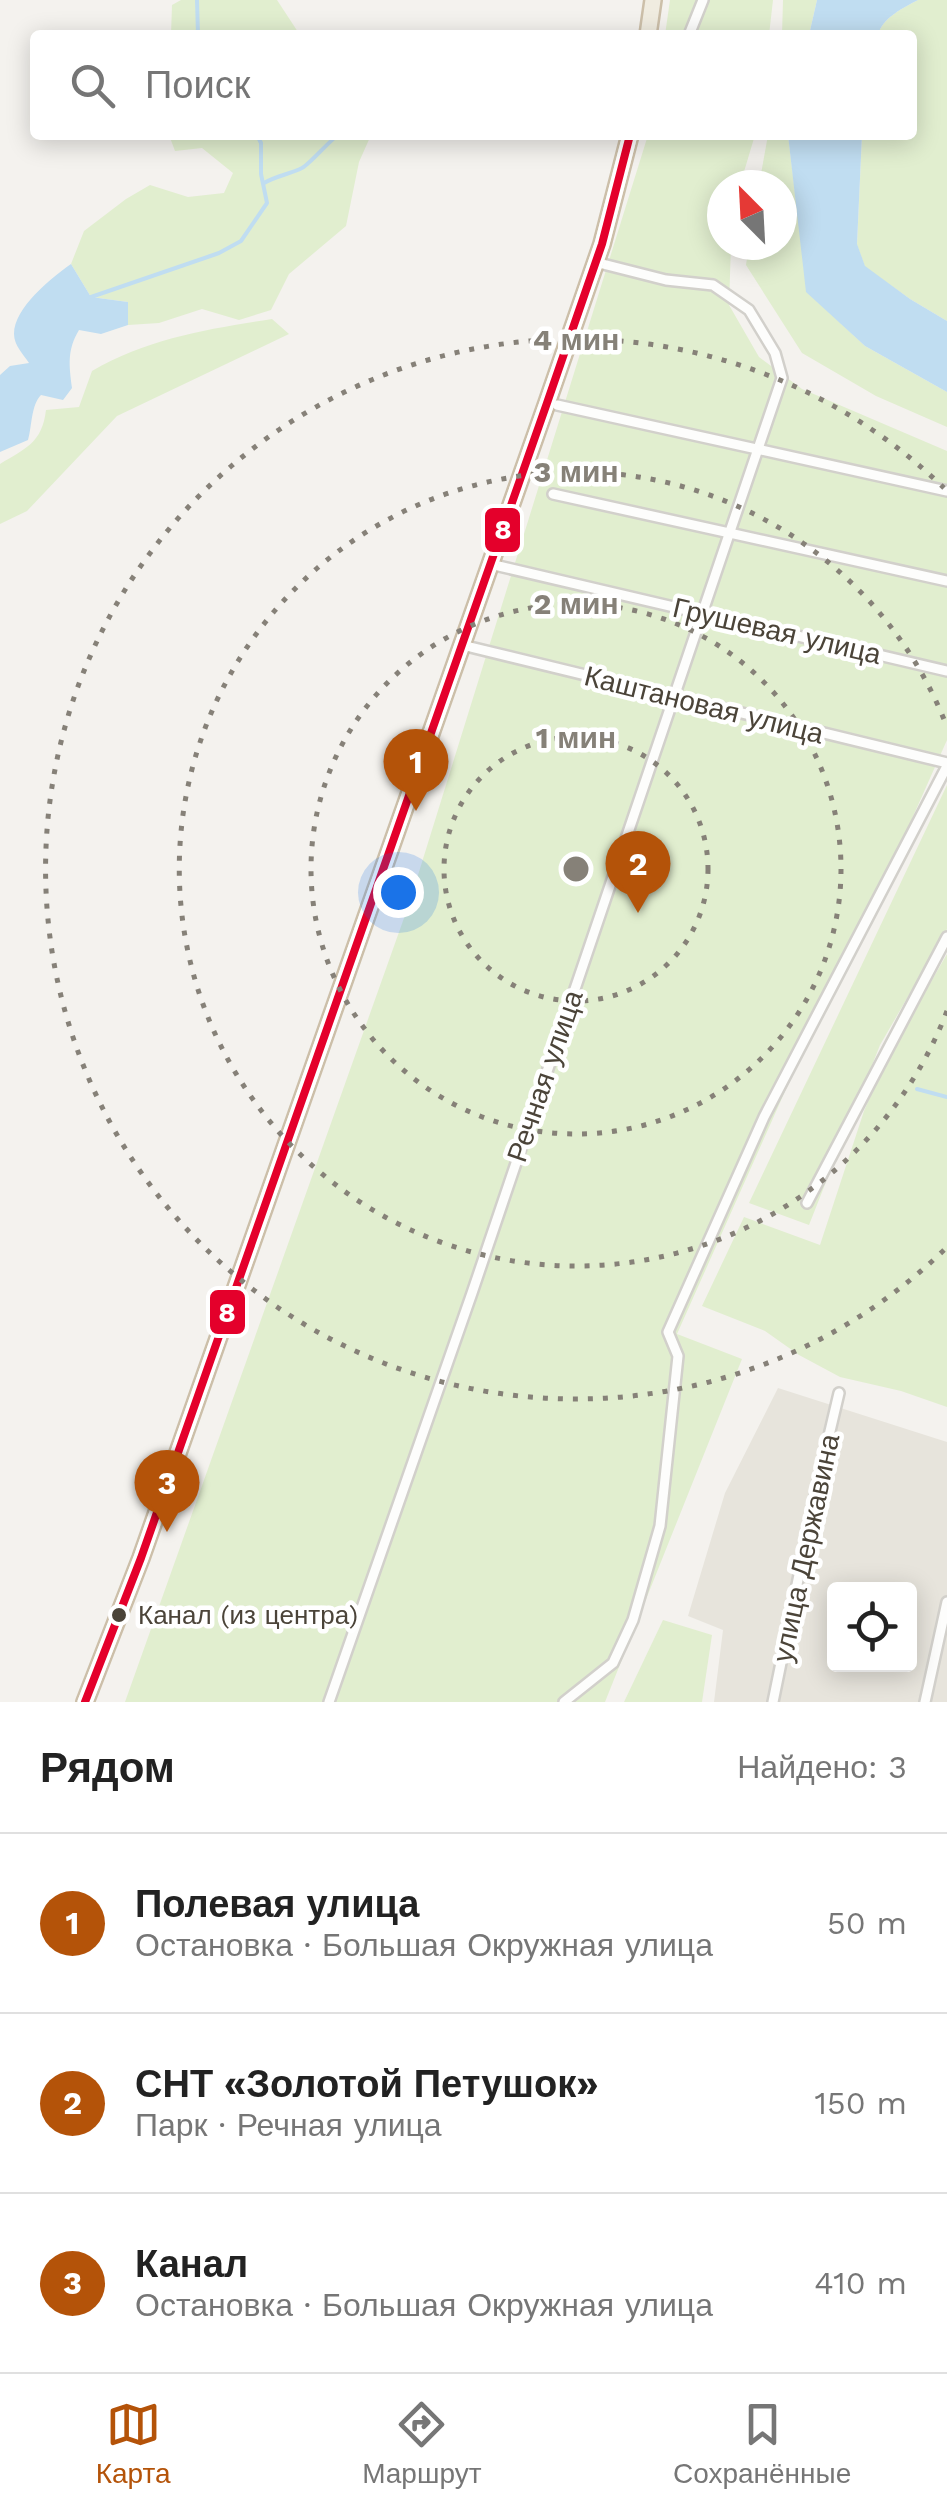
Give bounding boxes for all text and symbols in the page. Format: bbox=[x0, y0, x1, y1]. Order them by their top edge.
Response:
search box bbox=[30, 30, 917, 140]
icon: search bbox=[65, 58, 120, 113]
text: Поиск bbox=[145, 63, 250, 107]
north arrow bbox=[707, 170, 797, 260]
text: 4 мин bbox=[533, 322, 619, 357]
text: 3 мин bbox=[533, 454, 619, 489]
line badge: 8 bbox=[483, 506, 522, 554]
text: 8 bbox=[494, 513, 512, 546]
text: 2 мин bbox=[533, 586, 619, 621]
street label: Грушевая улица bbox=[670, 591, 885, 671]
street label: Каштановая улица bbox=[581, 659, 827, 751]
text: 1 мин bbox=[536, 720, 616, 755]
pin: 1 bbox=[384, 728, 448, 811]
pin: 2 bbox=[606, 830, 670, 913]
centre of rings bbox=[558, 851, 594, 887]
your location bbox=[373, 867, 424, 918]
street label: Речная улица bbox=[500, 985, 590, 1166]
line badge: 8 bbox=[208, 1288, 247, 1336]
text: 8 bbox=[218, 1296, 236, 1329]
street label: улица Державина bbox=[766, 1430, 846, 1665]
pin: 3 bbox=[134, 1450, 200, 1532]
map controls bbox=[827, 1582, 917, 1672]
button: locate bbox=[827, 1582, 917, 1672]
place label: Канал (из центра) bbox=[138, 1600, 358, 1630]
marker: Канал (из центра) bbox=[109, 1605, 129, 1625]
text: Рядом bbox=[40, 1743, 175, 1792]
text: Найдено: 3 bbox=[737, 1748, 907, 1786]
text: Полевая улица bbox=[135, 1882, 419, 1926]
text: 1 bbox=[66, 1904, 79, 1942]
text: 50 m bbox=[827, 1904, 907, 1942]
text: Остановка · Большая Окружная улица bbox=[135, 1926, 713, 1964]
text: СНТ «Золотой Петушок» bbox=[135, 2062, 599, 2106]
text: 2 bbox=[63, 2084, 82, 2122]
text: 150 m bbox=[815, 2084, 907, 2122]
text: Парк · Речная улица bbox=[135, 2106, 442, 2144]
text: Канал bbox=[135, 2242, 248, 2286]
text: 3 bbox=[63, 2264, 82, 2302]
text: 410 m bbox=[814, 2264, 907, 2302]
text: Остановка · Большая Окружная улица bbox=[135, 2286, 713, 2324]
tab: Карта bbox=[96, 2397, 171, 2490]
tab: Маршрут bbox=[362, 2397, 481, 2490]
tab: Сохранённые bbox=[673, 2397, 851, 2490]

